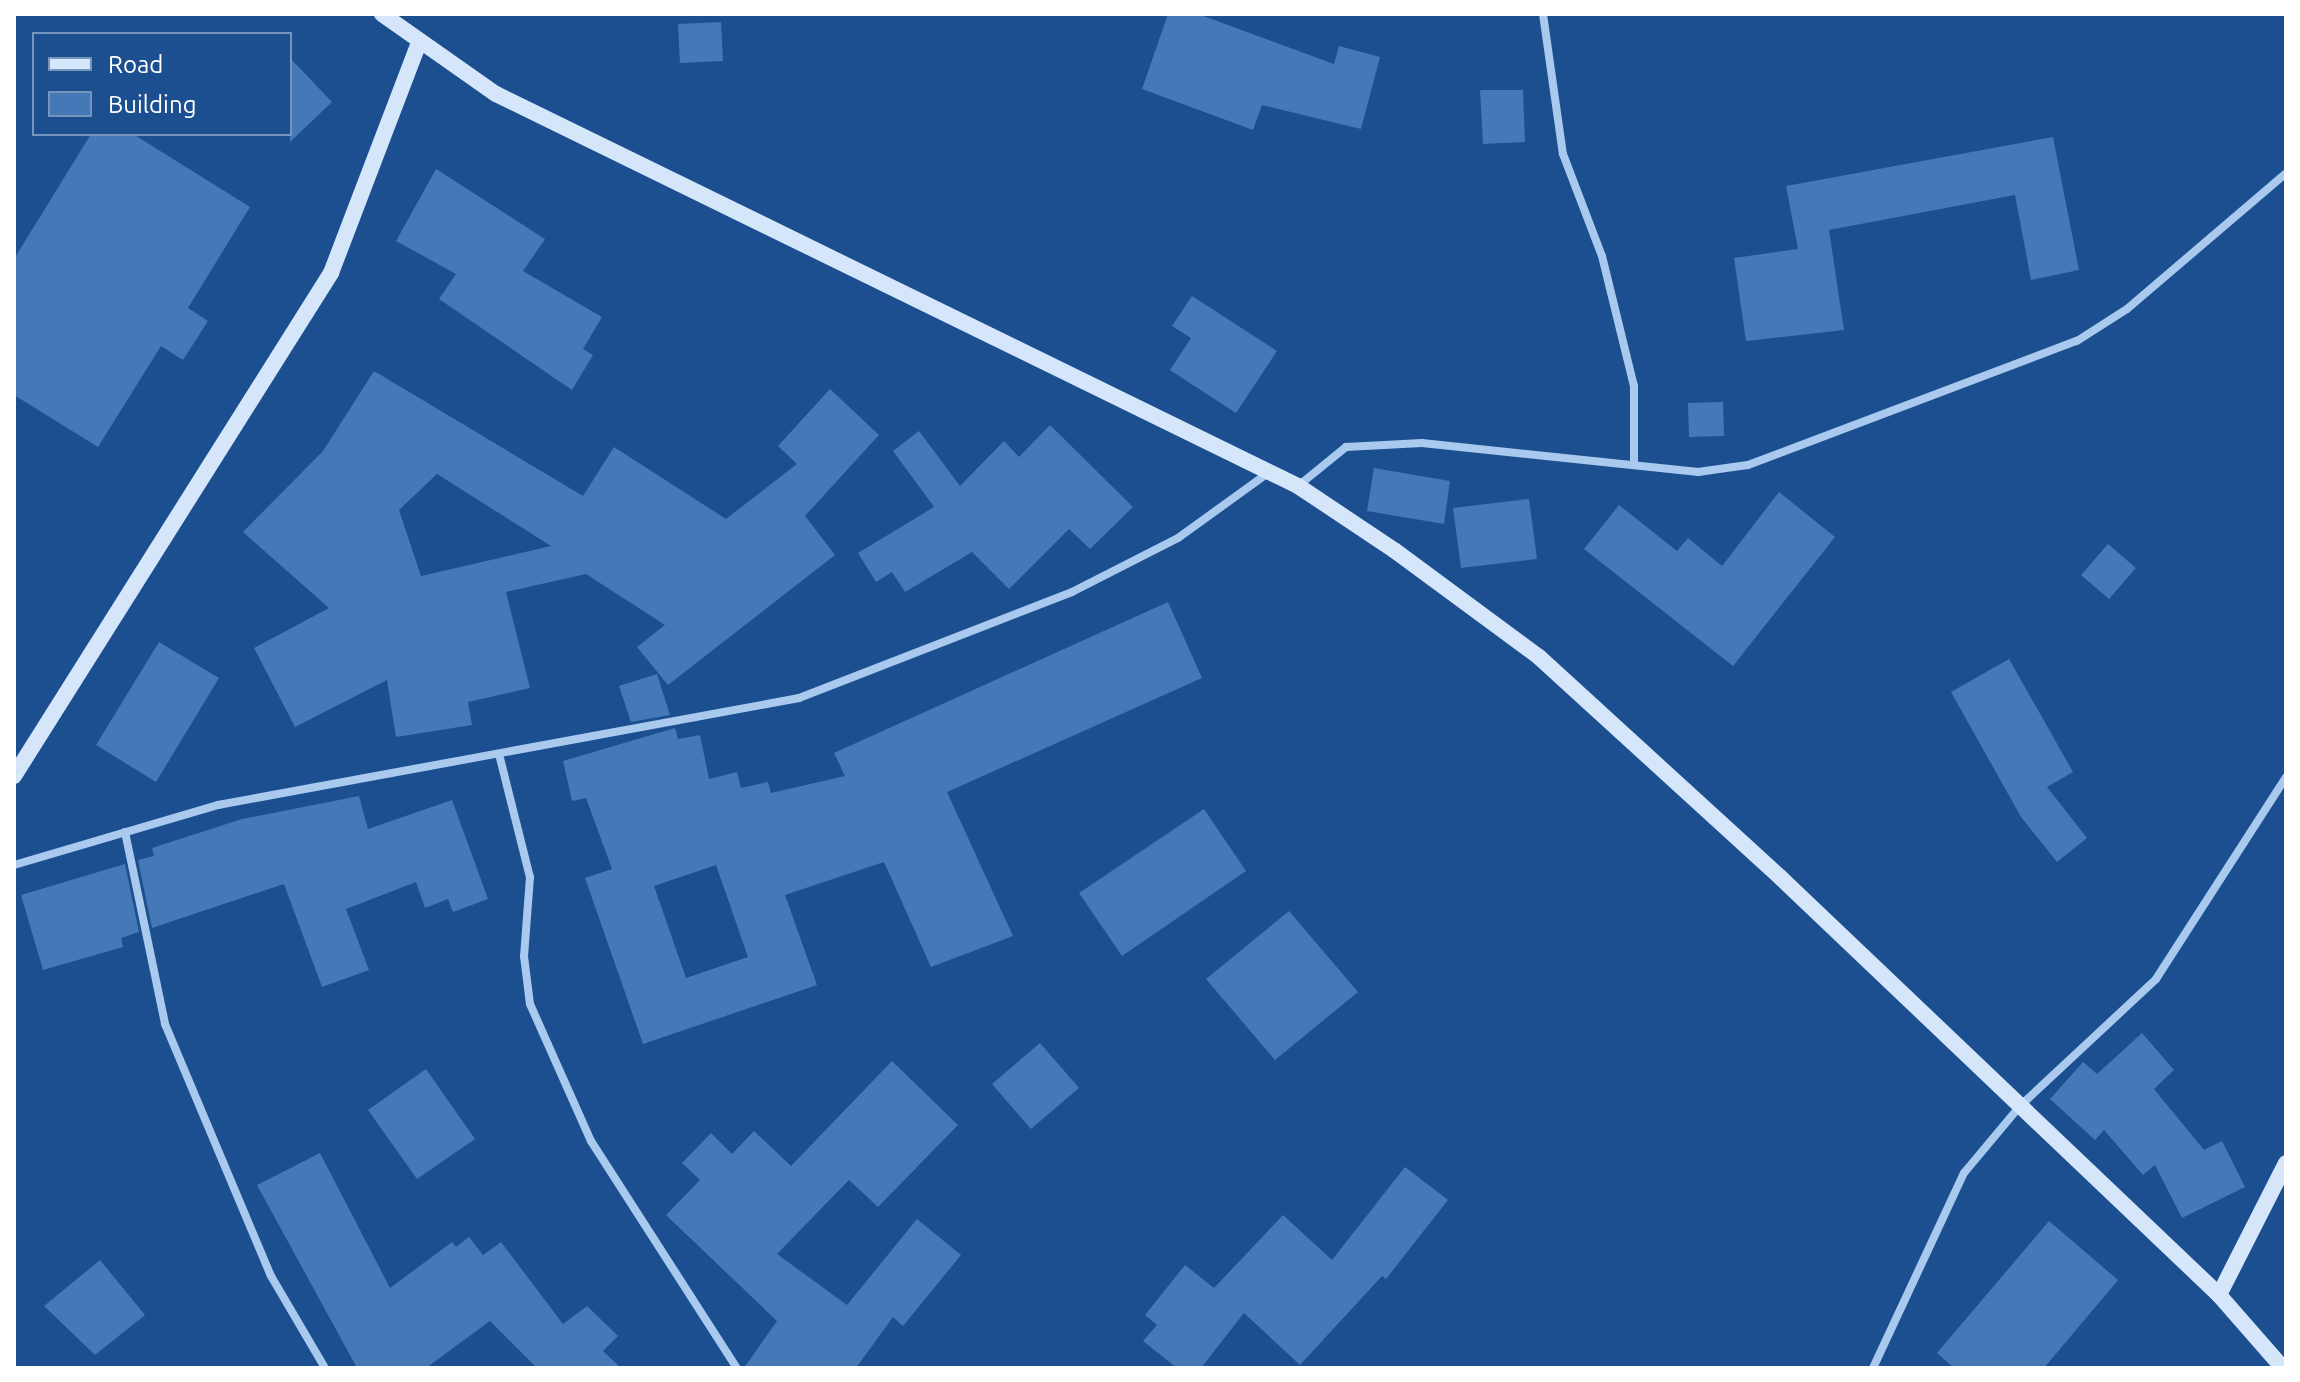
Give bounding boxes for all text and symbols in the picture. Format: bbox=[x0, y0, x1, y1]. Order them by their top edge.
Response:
legend bbox=[32, 32, 292, 136]
text: Road bbox=[108, 51, 163, 78]
text: Building bbox=[108, 91, 196, 118]

